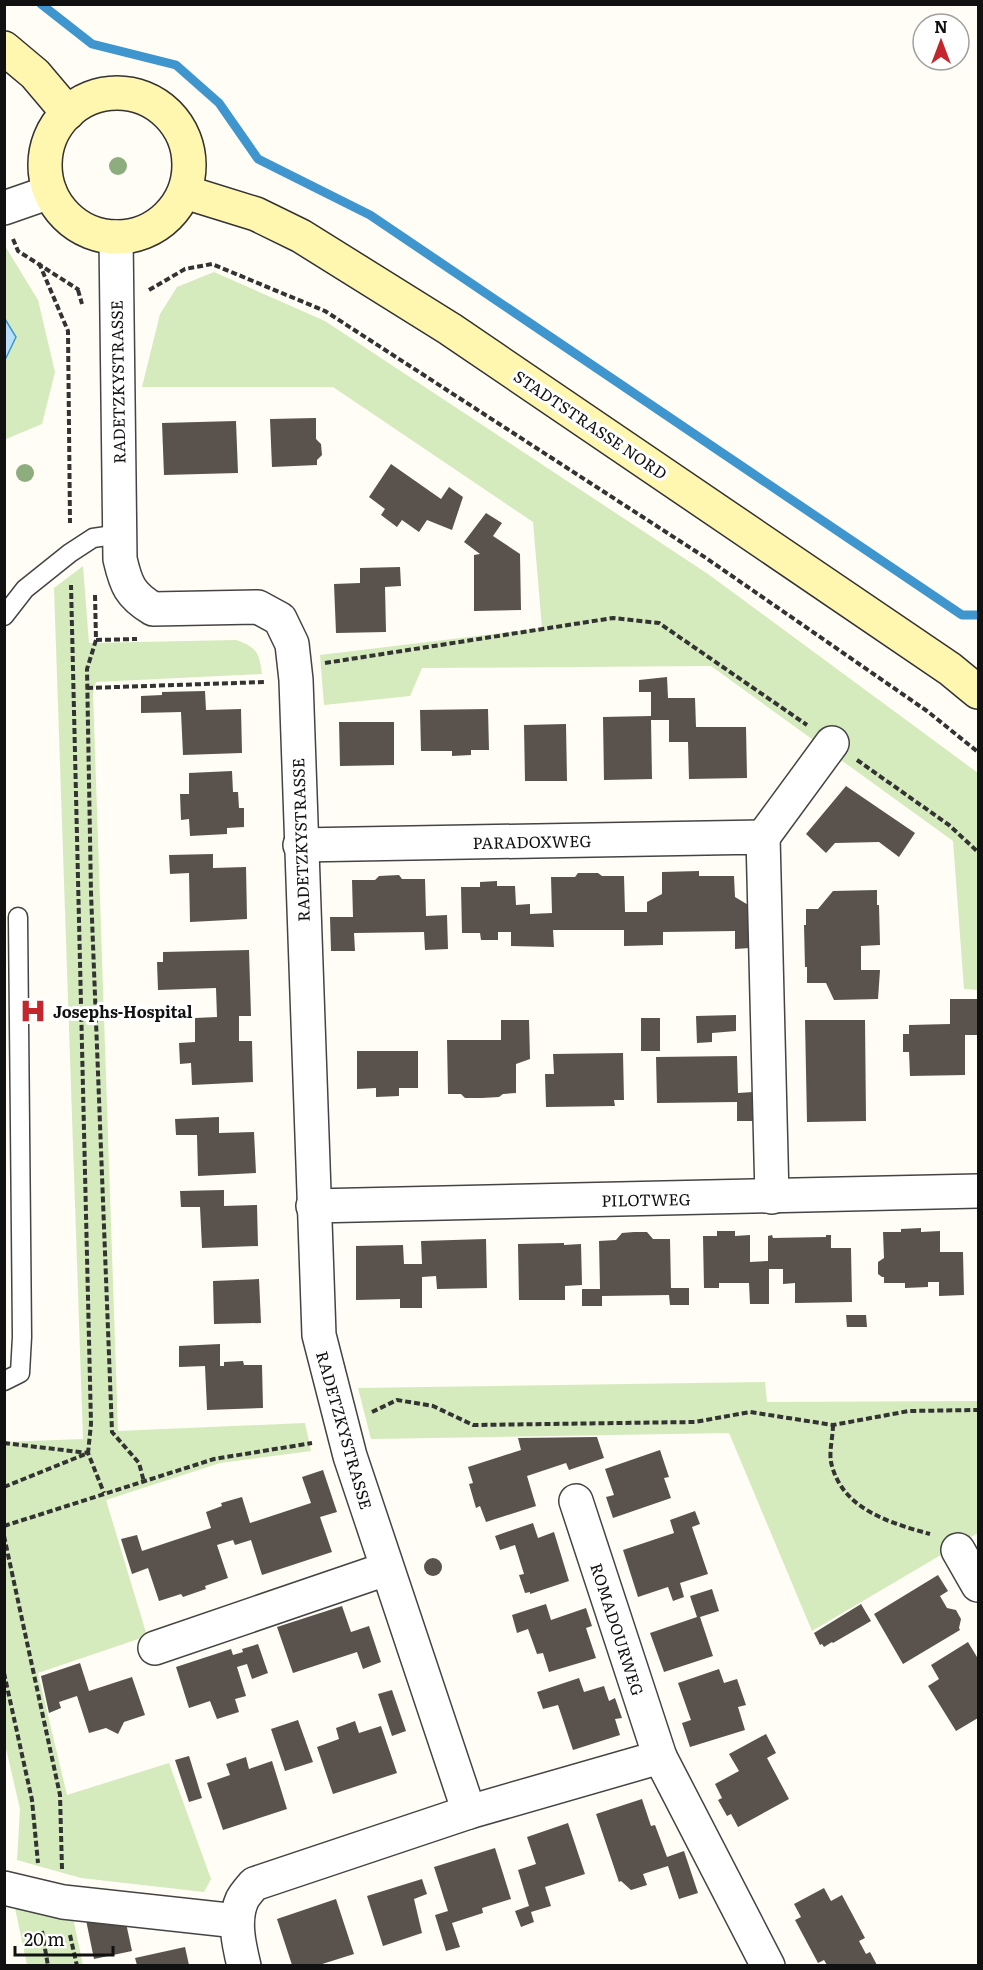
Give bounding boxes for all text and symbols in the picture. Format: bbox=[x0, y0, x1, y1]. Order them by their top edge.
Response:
north arrow bbox=[911, 12, 971, 72]
text: N bbox=[934, 14, 948, 38]
street label: RADETZKYSTRASSE bbox=[104, 300, 130, 464]
street label: STADTSTRASSE NORD bbox=[509, 364, 673, 484]
street label: RADETZKYSTRASSE bbox=[285, 758, 315, 922]
street label: PARADOXWEG bbox=[472, 828, 592, 854]
hospital icon: Josephs-Hospital bbox=[18, 996, 48, 1026]
place label: Josephs-Hospital bbox=[53, 999, 193, 1023]
street label: PILOTWEG bbox=[601, 1186, 691, 1212]
street label: RADETZKYSTRASSE bbox=[311, 1348, 379, 1512]
street label: ROMADOURWEG bbox=[585, 1560, 651, 1698]
scale bar bbox=[15, 1919, 112, 1957]
text: 20 m bbox=[24, 1925, 65, 1952]

